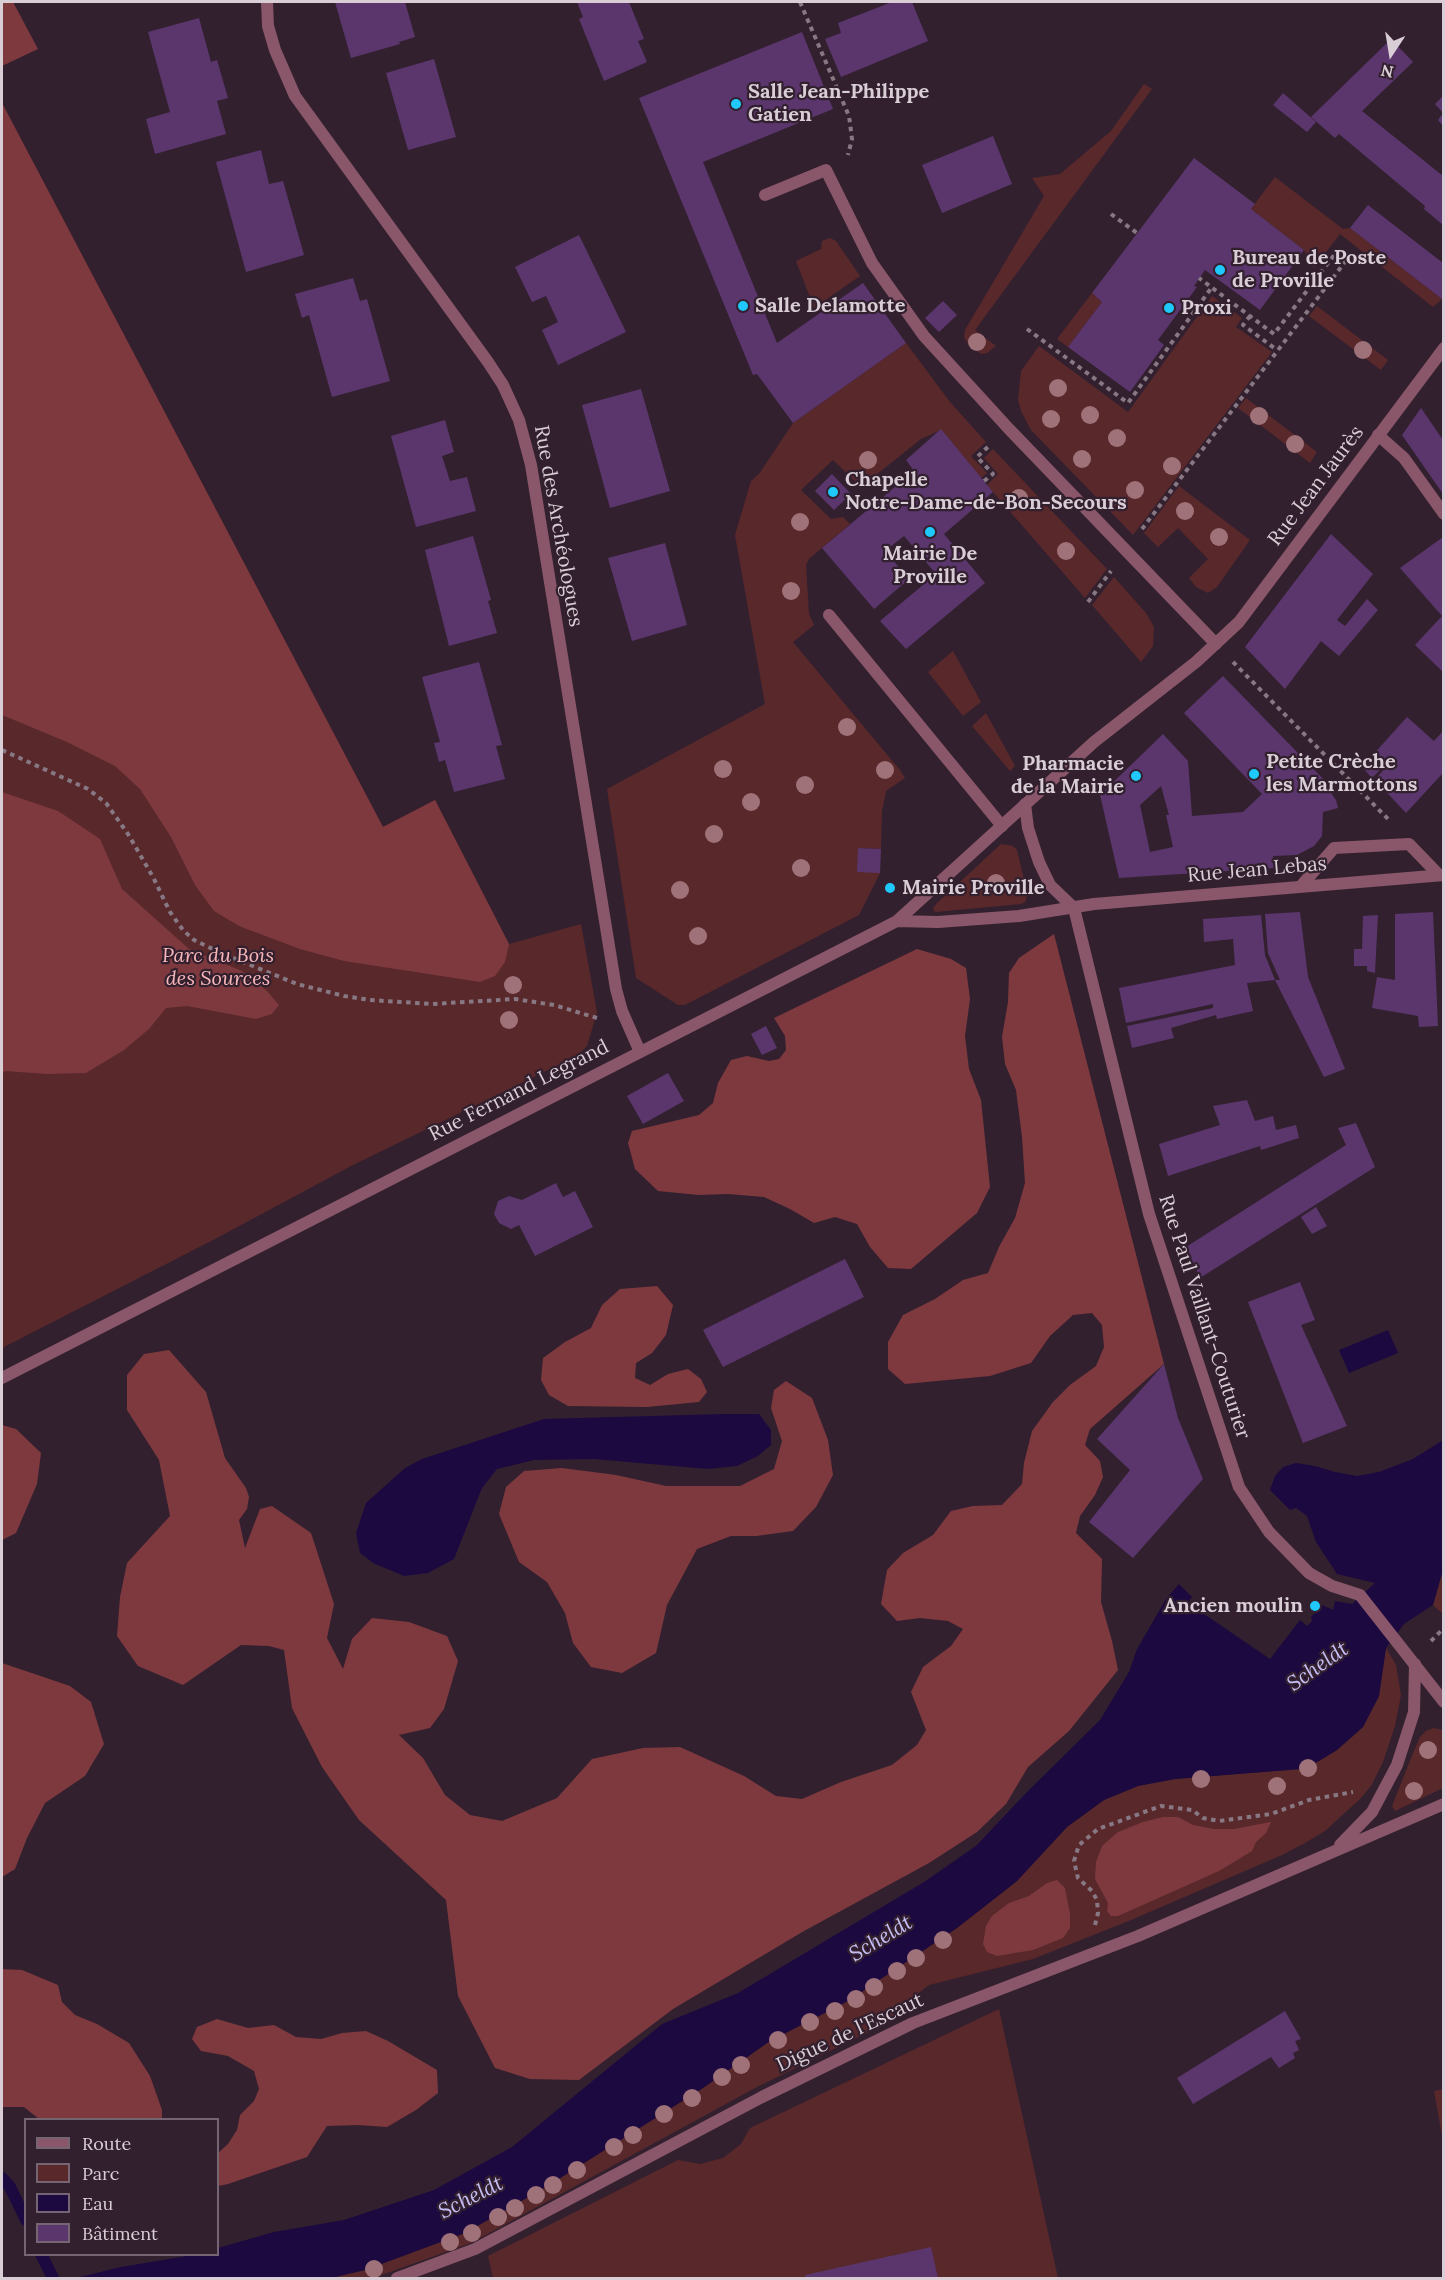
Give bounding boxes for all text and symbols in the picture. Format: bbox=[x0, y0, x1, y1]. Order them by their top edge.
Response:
north arrow bbox=[1361, 24, 1421, 84]
text: N bbox=[1379, 61, 1395, 83]
place label: Salle Jean-Philippe Gatien bbox=[748, 80, 929, 127]
marker: Salle Jean-Philippe Gatien bbox=[729, 97, 743, 111]
place label: Bureau de Poste de Proville bbox=[1232, 246, 1386, 293]
marker: Bureau de Poste de Proville bbox=[1213, 263, 1227, 277]
place label: Salle Delamotte bbox=[755, 294, 906, 318]
place label: Proxi bbox=[1181, 296, 1232, 320]
marker: Salle Delamotte bbox=[736, 299, 750, 313]
marker: Proxi bbox=[1162, 301, 1176, 315]
street label: Rue Jean Jaurès bbox=[1263, 421, 1369, 551]
street label: Rue des Archéologues bbox=[528, 423, 588, 629]
place label: Chapelle Notre-Dame-de-Bon-Secours bbox=[845, 468, 1127, 515]
marker: Chapelle Notre-Dame-de-Bon-Secours bbox=[826, 485, 840, 499]
marker: Mairie De Proville bbox=[923, 525, 937, 539]
place label: Mairie De Proville bbox=[883, 542, 977, 589]
place label: Petite Crèche les Marmottons bbox=[1266, 750, 1417, 797]
place label: Pharmacie de la Mairie bbox=[1011, 752, 1124, 799]
marker: Petite Crèche les Marmottons bbox=[1247, 767, 1261, 781]
marker: Pharmacie de la Mairie bbox=[1129, 769, 1143, 783]
street label: Rue Jean Lebas bbox=[1186, 852, 1328, 888]
place label: Mairie Proville bbox=[902, 876, 1044, 900]
marker: Mairie Proville bbox=[883, 881, 897, 895]
park label: Parc du Bois des Sources bbox=[162, 944, 274, 991]
street label: Rue Fernand Legrand bbox=[425, 1035, 613, 1147]
street label: Rue Paul Vaillant-Couturier bbox=[1153, 1192, 1255, 1442]
place label: Ancien moulin bbox=[1164, 1594, 1303, 1618]
marker: Ancien moulin bbox=[1308, 1599, 1322, 1613]
water label: Scheldt bbox=[1282, 1637, 1354, 1697]
water label: Scheldt bbox=[845, 1910, 917, 1968]
street label: Digue de l'Escaut bbox=[773, 1988, 927, 2078]
legend bbox=[24, 2118, 219, 2256]
text: Route bbox=[82, 2132, 131, 2155]
text: Parc bbox=[82, 2162, 119, 2185]
water label: Scheldt bbox=[434, 2171, 508, 2225]
text: Eau bbox=[82, 2192, 113, 2215]
text: Bâtiment bbox=[82, 2222, 158, 2245]

